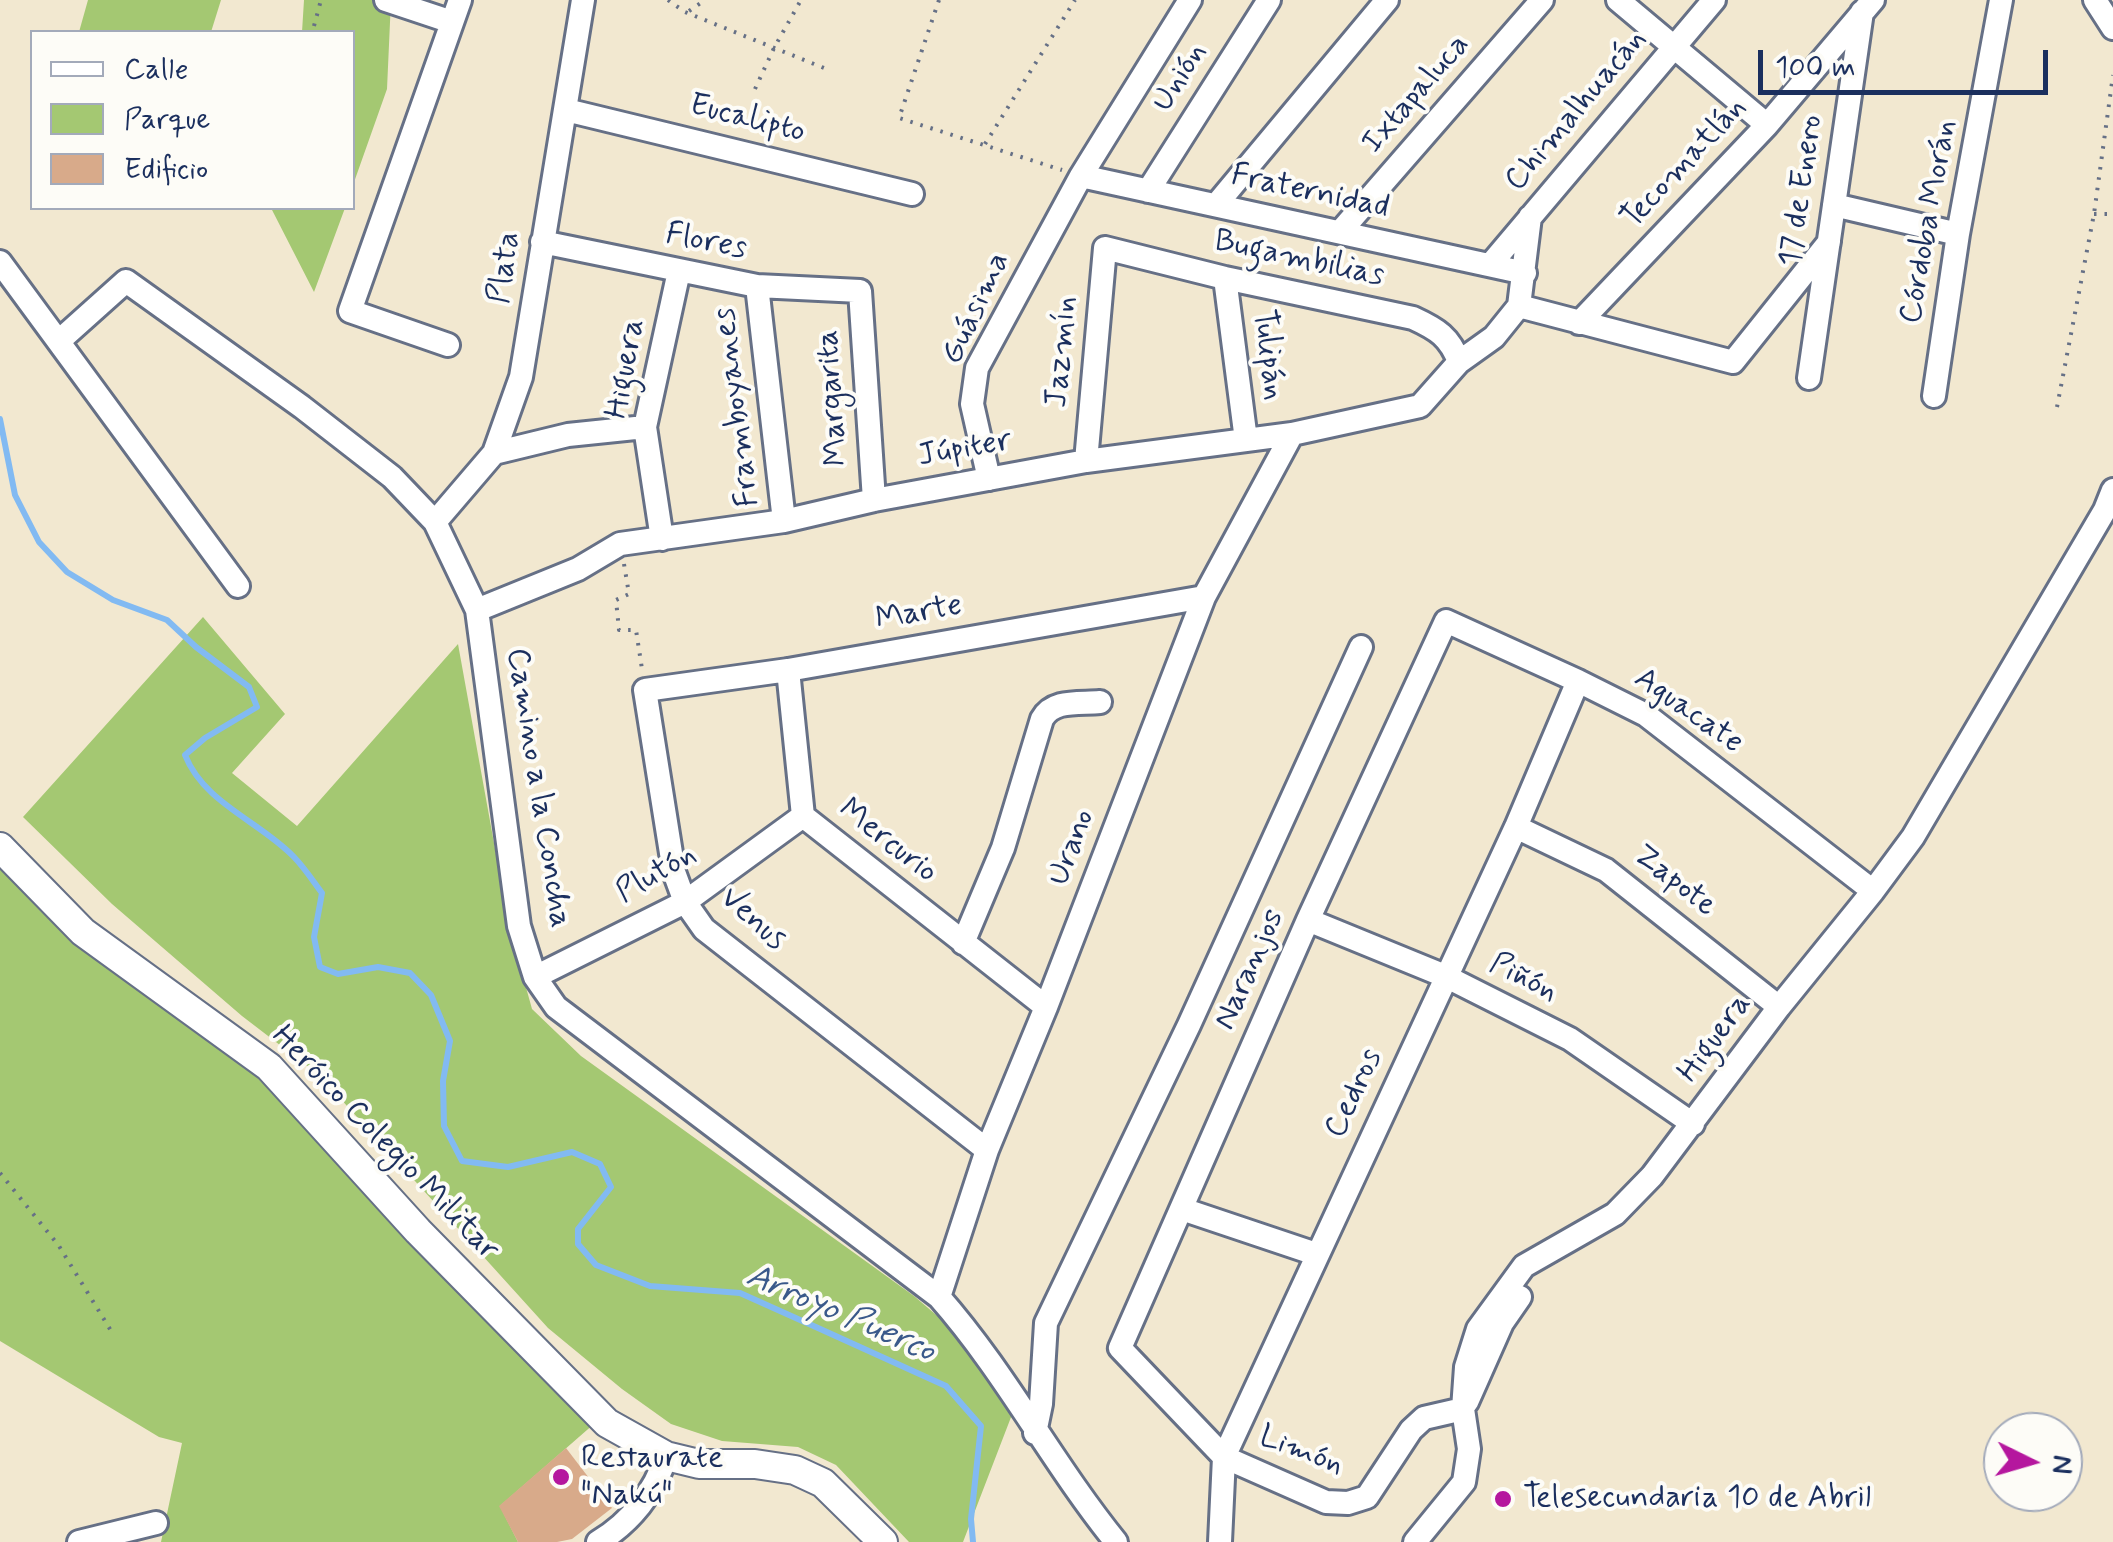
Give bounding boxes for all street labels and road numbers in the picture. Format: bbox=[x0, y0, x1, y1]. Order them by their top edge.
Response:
street label: Chimalhuacán bbox=[1498, 22, 1656, 200]
street label: Ixtapaluca bbox=[1355, 28, 1479, 162]
street label: Unión bbox=[1145, 36, 1217, 120]
street label: Eucalipto bbox=[685, 87, 809, 153]
street label: Tecomatlán bbox=[1614, 90, 1756, 238]
street label: 17 de Enero bbox=[1773, 113, 1833, 269]
street label: Córdoba Morán bbox=[1893, 117, 1967, 327]
street label: Fraternidad bbox=[1227, 158, 1393, 228]
street label: Flores bbox=[662, 216, 750, 270]
street label: Bugambilias bbox=[1211, 223, 1387, 297]
street label: Plata bbox=[481, 229, 531, 307]
street label: Guásima bbox=[934, 247, 1020, 371]
street label: Jazmín bbox=[1039, 295, 1087, 409]
street label: Framboyanes bbox=[707, 305, 769, 509]
street label: Tulipán bbox=[1242, 307, 1292, 403]
street label: Higuera bbox=[599, 316, 655, 422]
street label: Margarita bbox=[810, 328, 858, 468]
street label: Júpiter bbox=[915, 423, 1015, 477]
street label: Marte bbox=[873, 588, 965, 640]
street label: Camino a la Concha bbox=[496, 645, 578, 931]
street label: Aguacate bbox=[1626, 661, 1750, 763]
street label: Mercurio bbox=[830, 791, 944, 893]
street label: Urano bbox=[1041, 805, 1105, 891]
street label: Plutón bbox=[610, 837, 704, 913]
street label: Zapote bbox=[1625, 838, 1723, 926]
street label: Venus bbox=[711, 880, 793, 960]
street label: Naranjos bbox=[1207, 904, 1295, 1036]
street label: Piñón bbox=[1482, 946, 1564, 1012]
street label: Higuera bbox=[1671, 987, 1761, 1091]
street label: Heróico Colegio Militar bbox=[262, 1019, 506, 1269]
street label: Cedros bbox=[1318, 1043, 1392, 1145]
street label: Limón bbox=[1253, 1418, 1349, 1486]

